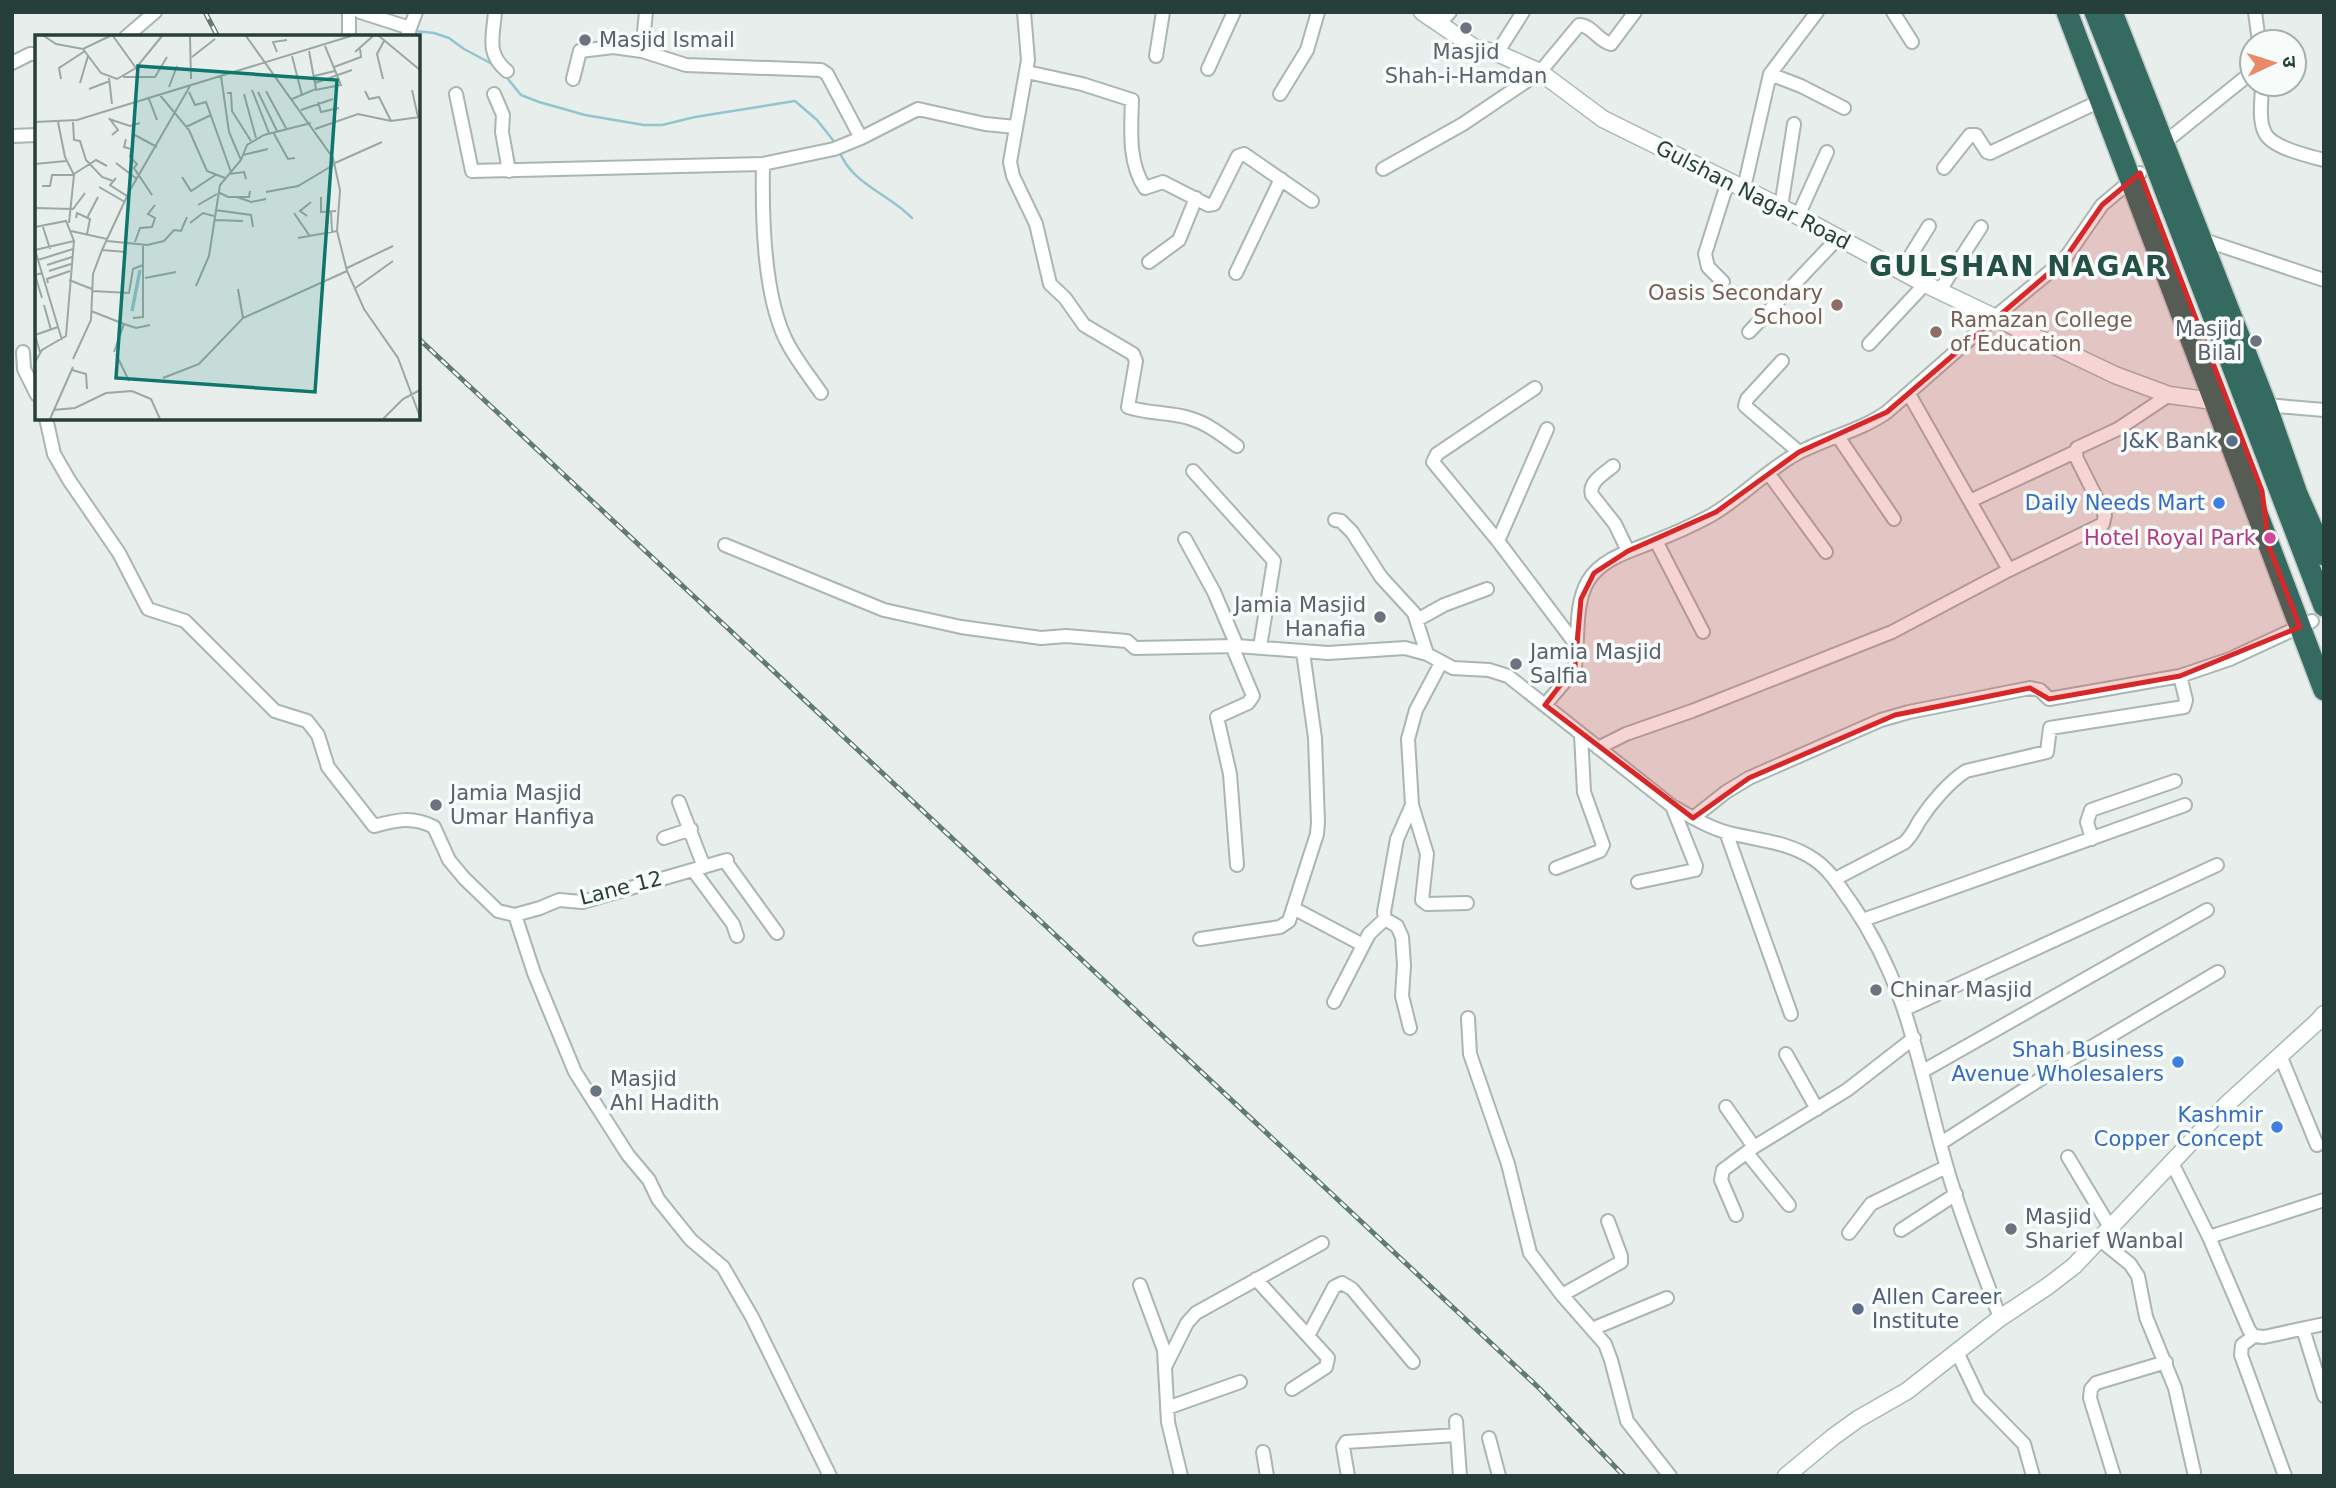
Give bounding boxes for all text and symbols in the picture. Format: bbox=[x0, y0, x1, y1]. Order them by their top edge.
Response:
marker: Masjid Shah-i-Hamdan bbox=[1458, 20, 1474, 36]
place label: Masjid Ismail bbox=[599, 28, 735, 52]
north arrow bbox=[2238, 28, 2308, 98]
marker: Masjid Ismail bbox=[577, 32, 593, 48]
inset map bbox=[35, 35, 420, 420]
place label: Masjid Shah-i-Hamdan bbox=[1385, 40, 1547, 88]
text: उ bbox=[2279, 55, 2301, 69]
street label: Gulshan Nagar Road bbox=[1652, 135, 1854, 255]
district label: GULSHAN NAGAR bbox=[1869, 250, 2169, 283]
place label: Oasis Secondary School bbox=[1648, 281, 1823, 329]
marker: Oasis Secondary School bbox=[1829, 297, 1845, 313]
place label: Ramazan College of Education bbox=[1950, 308, 2133, 356]
place label: Masjid Bilal bbox=[2175, 317, 2242, 365]
marker: Ramazan College of Education bbox=[1928, 324, 1944, 340]
marker: Masjid Bilal bbox=[2248, 333, 2264, 349]
place label: J&K Bank bbox=[2120, 429, 2219, 453]
marker: J&K Bank bbox=[2224, 433, 2240, 449]
place label: Daily Needs Mart bbox=[2025, 491, 2205, 515]
marker: Daily Needs Mart bbox=[2211, 495, 2227, 511]
place label: Hotel Royal Park bbox=[2084, 526, 2257, 550]
marker: Hotel Royal Park bbox=[2262, 530, 2278, 546]
place label: Jamia Masjid Hanafia bbox=[1232, 593, 1366, 641]
marker: Jamia Masjid Hanafia bbox=[1372, 609, 1388, 625]
place label: Jamia Masjid Salfia bbox=[1528, 640, 1662, 688]
marker: Jamia Masjid Salfia bbox=[1508, 656, 1524, 672]
place label: Jamia Masjid Umar Hanfiya bbox=[448, 781, 595, 829]
marker: Jamia Masjid Umar Hanfiya bbox=[428, 797, 444, 813]
street label: Lane 12 bbox=[577, 866, 665, 910]
place label: Chinar Masjid bbox=[1890, 978, 2032, 1002]
marker: Chinar Masjid bbox=[1868, 982, 1884, 998]
place label: Shah Business Avenue Wholesalers bbox=[1951, 1038, 2164, 1086]
marker: Shah Business Avenue Wholesalers bbox=[2170, 1054, 2186, 1070]
place label: Masjid Ahl Hadith bbox=[610, 1067, 720, 1115]
marker: Masjid Ahl Hadith bbox=[588, 1083, 604, 1099]
place label: Kashmir Copper Concept bbox=[2094, 1103, 2263, 1151]
marker: Kashmir Copper Concept bbox=[2269, 1119, 2285, 1135]
place label: Masjid Sharief Wanbal bbox=[2025, 1205, 2184, 1253]
marker: Masjid Sharief Wanbal bbox=[2003, 1221, 2019, 1237]
place label: Allen Career Institute bbox=[1872, 1285, 2001, 1333]
marker: Allen Career Institute bbox=[1850, 1301, 1866, 1317]

